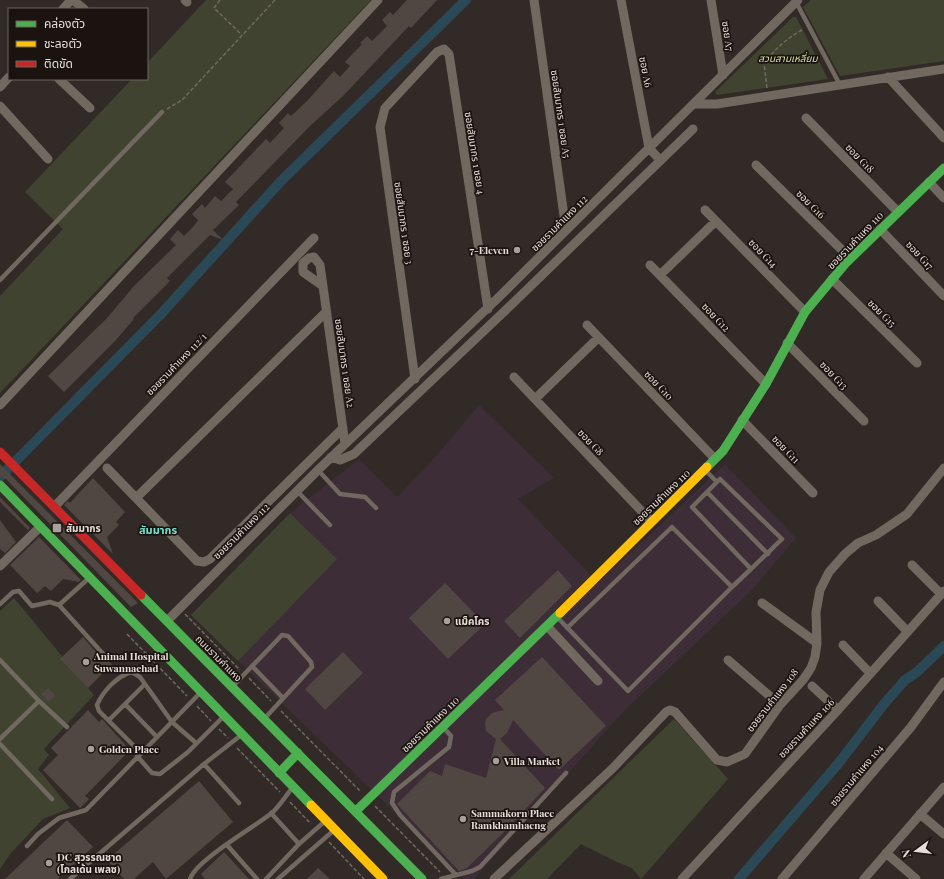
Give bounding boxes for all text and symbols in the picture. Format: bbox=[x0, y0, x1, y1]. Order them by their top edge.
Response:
legend bbox=[8, 8, 148, 80]
text: คล่องตัว bbox=[44, 15, 85, 31]
street label: ซอย A7 bbox=[719, 20, 737, 52]
text: ชะลอตัว bbox=[44, 35, 82, 51]
park label: สวนสามเหลี่ยม bbox=[758, 51, 819, 65]
text: ติดขัด bbox=[44, 55, 73, 71]
street label: ซอย A6 bbox=[636, 55, 656, 89]
street label: ซอยสัมมากร 1 ซอย A5 bbox=[548, 69, 574, 159]
street label: ซอยสัมมากร 1 ซอย 4 bbox=[462, 111, 488, 195]
street label: ซอย G18 bbox=[843, 140, 877, 176]
street label: ซอยสัมมากร 1 ซอย 3 bbox=[391, 181, 417, 266]
street label: ซอย G16 bbox=[793, 186, 829, 222]
street label: ซอยรามคำแหง 112 bbox=[528, 192, 590, 254]
street label: ซอยรามคำแหง 110 bbox=[824, 208, 886, 272]
street label: ซอย G14 bbox=[746, 235, 780, 271]
street label: ซอย G17 bbox=[903, 238, 937, 272]
place label: 7-Eleven bbox=[469, 243, 510, 257]
marker: 7-Eleven bbox=[512, 245, 522, 255]
street label: ซอย G15 bbox=[865, 296, 899, 330]
street label: ซอย G12 bbox=[699, 299, 733, 335]
street label: ซอยสัมมากร 1 ซอย A2 bbox=[332, 318, 358, 409]
street label: ซอยรามคำแหง 112/1 bbox=[143, 330, 210, 398]
street label: ซอย G13 bbox=[817, 358, 851, 393]
street label: ซอย G10 bbox=[641, 367, 677, 403]
street label: ซอย G8 bbox=[575, 426, 607, 458]
street label: ซอย G11 bbox=[769, 432, 803, 466]
street label: ซอยรามคำแหง 110 bbox=[629, 466, 693, 528]
street label: ซอยรามคำแหง 112 bbox=[210, 500, 272, 562]
place label: สัมมากร bbox=[66, 521, 101, 535]
marker: สัมมากร bbox=[51, 522, 63, 534]
district label: สัมมากร bbox=[139, 522, 177, 537]
place label: แม็คโคร bbox=[455, 614, 489, 628]
marker: แม็คโคร bbox=[442, 616, 452, 626]
street label: ถนนรามคำแหง bbox=[193, 632, 245, 684]
place label: Animal Hospital Suwannachad bbox=[93, 649, 169, 675]
marker: Animal Hospital Suwannachad bbox=[81, 657, 91, 667]
street label: ซอยรามคำแหง 108 bbox=[743, 665, 801, 735]
street label: ซอยรามคำแหง 110 bbox=[398, 693, 462, 755]
street label: ซอยรามคําแหง 106 bbox=[775, 695, 837, 761]
street label: ซอยรามคําแหง 104 bbox=[826, 741, 886, 809]
place label: Golden Place bbox=[99, 742, 159, 756]
marker: Golden Place bbox=[86, 744, 96, 754]
place label: Villa Market bbox=[503, 754, 561, 768]
marker: Villa Market bbox=[491, 756, 501, 766]
place label: Sammakorn Place Ramkhamhaeng bbox=[471, 806, 554, 832]
marker: Sammakorn Place Ramkhamhaeng bbox=[458, 814, 468, 824]
north arrow bbox=[896, 831, 936, 871]
text: N bbox=[898, 848, 914, 859]
place label: DC สุวรรณชาด (โกลเด้น เพลซ) bbox=[57, 850, 122, 876]
marker: DC สุวรรณชาด (โกลเด้น เพลซ) bbox=[44, 858, 54, 868]

